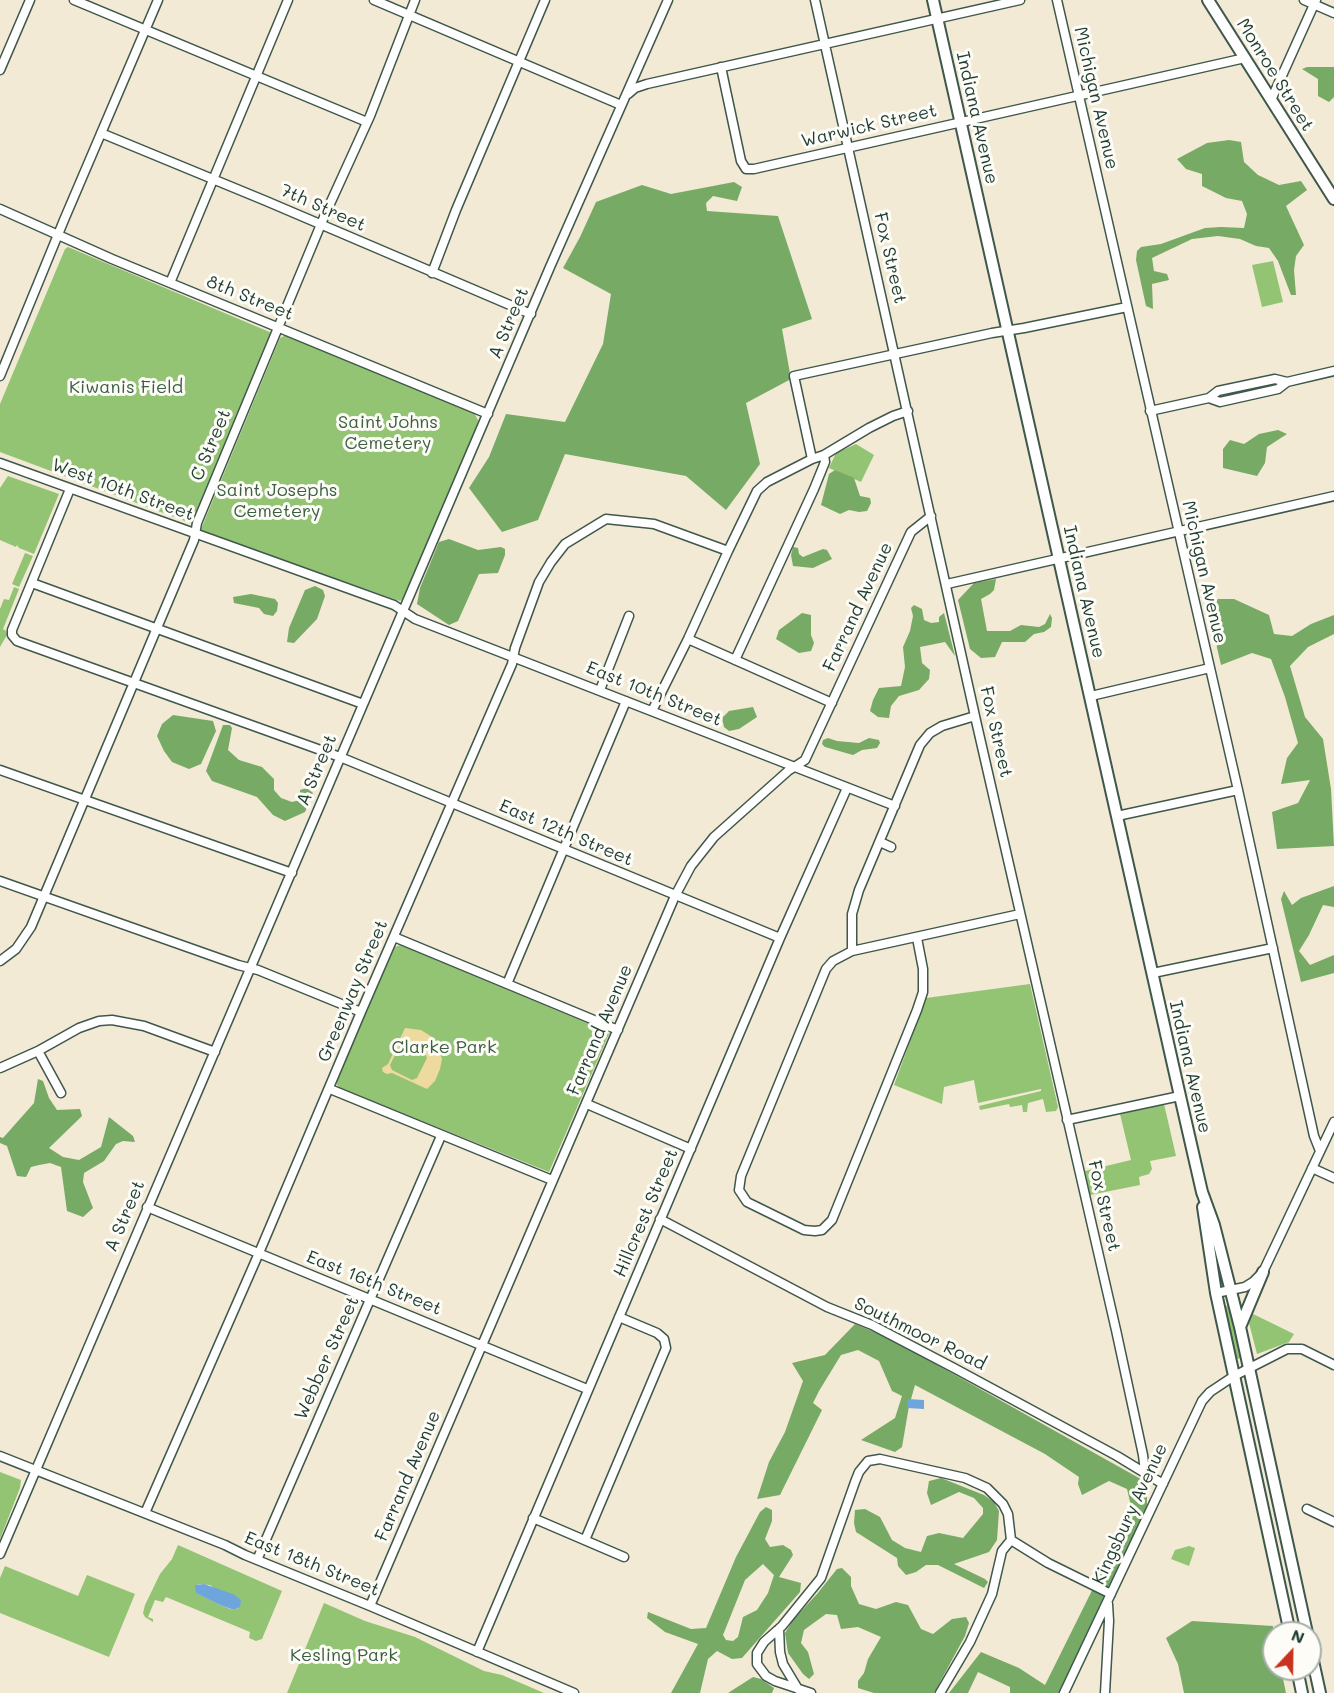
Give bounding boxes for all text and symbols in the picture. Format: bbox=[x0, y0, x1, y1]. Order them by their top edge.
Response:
street label: Monroe Street bbox=[1232, 15, 1318, 135]
street label: Michigan Avenue bbox=[1069, 25, 1123, 171]
street label: Indiana Avenue bbox=[951, 50, 1003, 186]
street label: Warwick Street bbox=[799, 100, 939, 152]
street label: 7th Street bbox=[277, 180, 369, 236]
street label: Fox Street bbox=[869, 210, 911, 306]
street label: 8th Street bbox=[203, 271, 297, 325]
street label: A Street bbox=[484, 284, 534, 362]
park label: Kiwanis Field bbox=[69, 376, 183, 398]
street label: C Street bbox=[186, 406, 236, 484]
park label: Saint Johns Cemetery bbox=[338, 411, 438, 454]
street label: West 10th Street bbox=[49, 454, 197, 526]
park label: Saint Josephs Cemetery bbox=[217, 479, 337, 522]
street label: Michigan Avenue bbox=[1177, 499, 1231, 645]
street label: Indiana Avenue bbox=[1058, 524, 1110, 660]
street label: Farrand Avenue bbox=[819, 539, 897, 675]
street label: East 10th Street bbox=[583, 657, 725, 731]
street label: Fox Street bbox=[975, 684, 1017, 780]
street label: A Street bbox=[292, 731, 342, 809]
street label: East 12th Street bbox=[496, 795, 636, 871]
street label: Greenway Street bbox=[313, 917, 393, 1065]
street label: Farrand Avenue bbox=[563, 961, 637, 1099]
street label: Indiana Avenue bbox=[1164, 999, 1216, 1135]
park label: Clarke Park bbox=[392, 1036, 496, 1058]
street label: Hillcrest Street bbox=[609, 1145, 683, 1281]
street label: Fox Street bbox=[1083, 1158, 1125, 1254]
street label: A Street bbox=[100, 1177, 150, 1255]
street label: East 16th Street bbox=[303, 1246, 445, 1320]
street label: Webber Street bbox=[290, 1293, 364, 1423]
street label: Southmoor Road bbox=[851, 1293, 989, 1375]
street label: Farrand Avenue bbox=[371, 1407, 445, 1545]
street label: Kingsbury Avenue bbox=[1088, 1440, 1172, 1588]
street label: East 18th Street bbox=[241, 1527, 383, 1601]
north arrow bbox=[1262, 1621, 1322, 1681]
text: N bbox=[1289, 1624, 1308, 1648]
park label: Kesling Park bbox=[290, 1644, 398, 1666]

